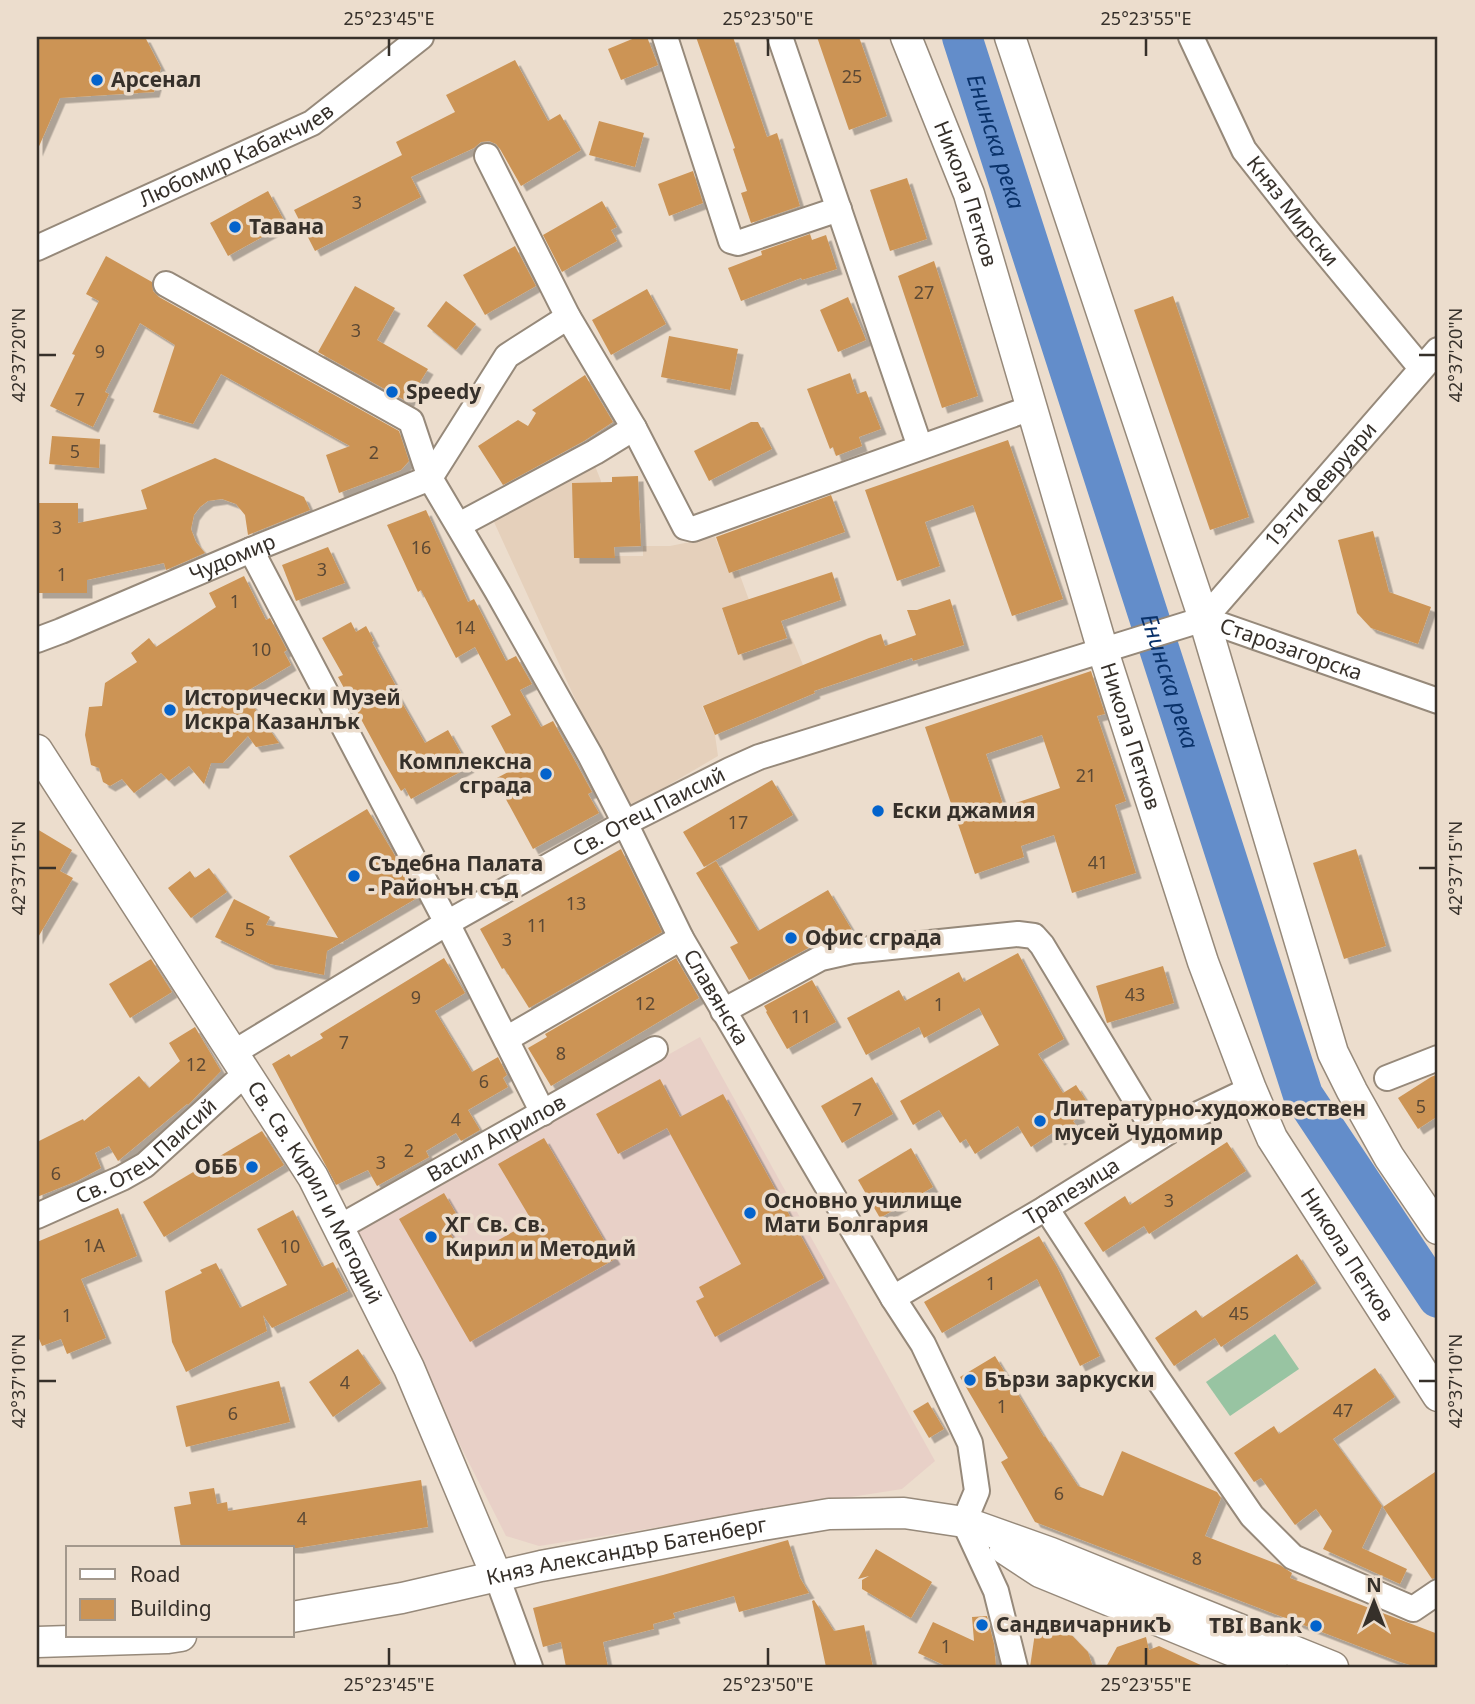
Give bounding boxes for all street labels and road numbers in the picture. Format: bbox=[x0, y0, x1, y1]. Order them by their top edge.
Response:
street label: Любомир Кабакчиев bbox=[134, 96, 339, 213]
street label: Никола Петков bbox=[928, 116, 1005, 270]
street label: Княз Мирски bbox=[1241, 150, 1346, 272]
street label: 19-ти февруари bbox=[1258, 415, 1382, 553]
street label: Чудомир bbox=[185, 527, 279, 588]
street label: Старозагорска bbox=[1216, 611, 1366, 686]
street label: Никола Петков bbox=[1095, 659, 1168, 813]
street label: Св. Отец Паисий bbox=[567, 760, 730, 863]
street label: Славянска bbox=[678, 944, 756, 1050]
street label: Св. Св. Кирил и Методий bbox=[242, 1075, 390, 1309]
street label: Васил Априлов bbox=[422, 1087, 570, 1188]
street label: Св. Отец Паисий bbox=[71, 1091, 222, 1210]
street label: Трапезица bbox=[1018, 1151, 1124, 1231]
street label: Никола Петков bbox=[1295, 1182, 1401, 1326]
street label: Княз Александър Батенберг bbox=[483, 1510, 769, 1591]

